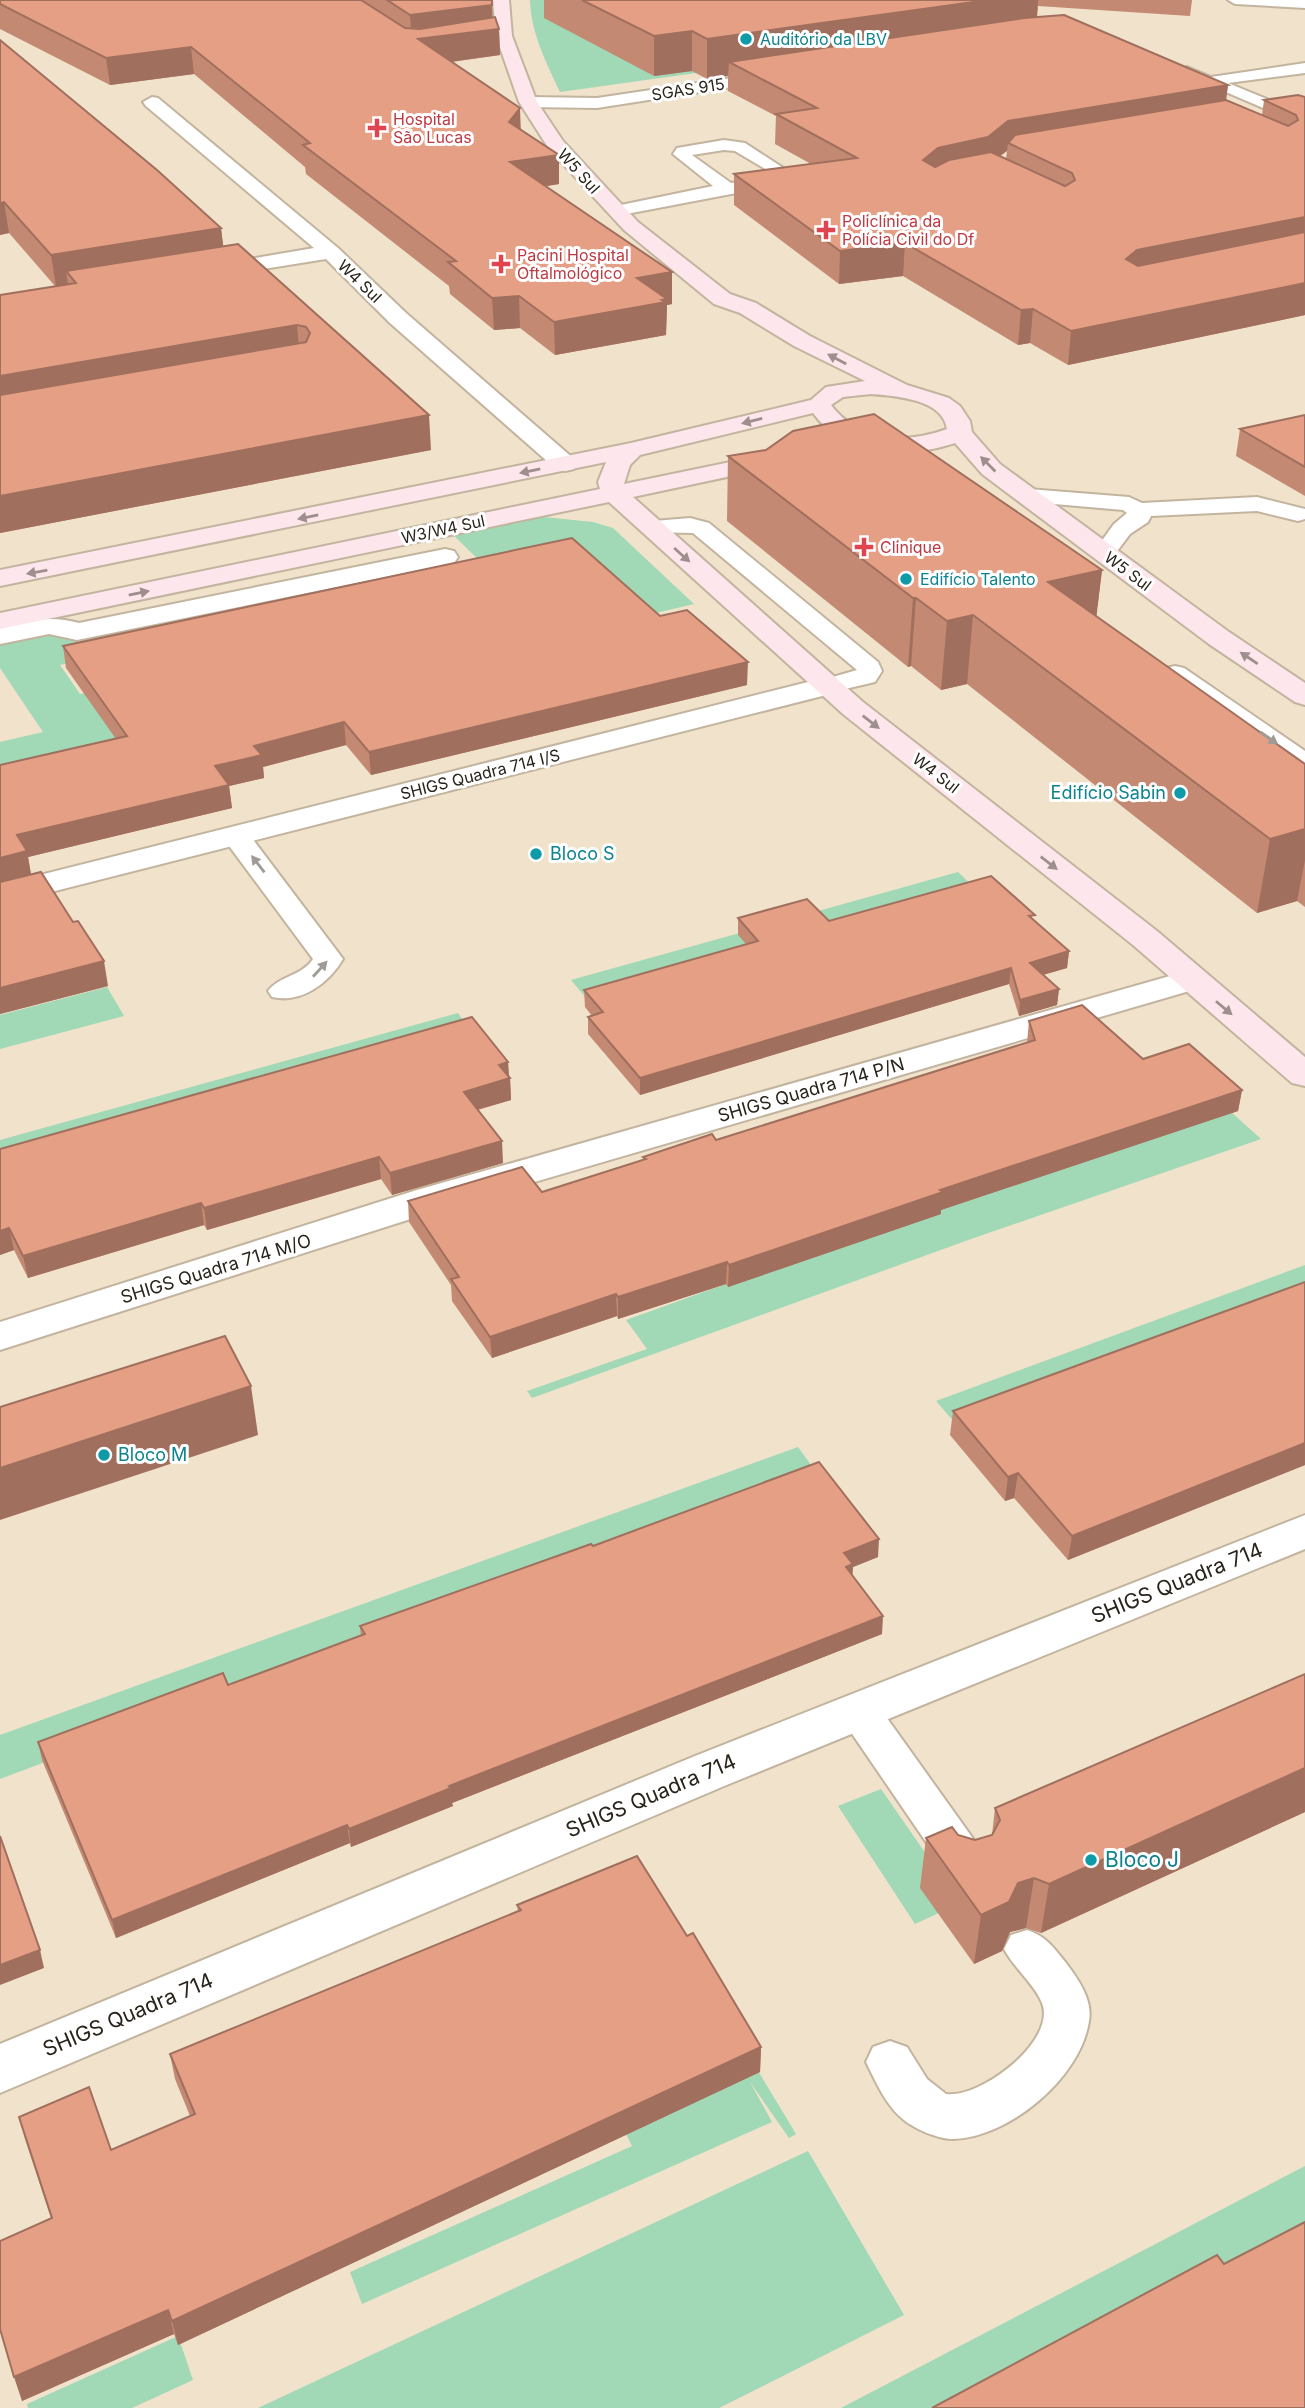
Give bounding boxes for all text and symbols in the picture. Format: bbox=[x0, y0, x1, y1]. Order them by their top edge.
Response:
place label: Auditório da LBV bbox=[760, 29, 887, 49]
marker: Auditório da LBV bbox=[738, 31, 754, 47]
street label: SGAS 915 bbox=[650, 73, 726, 105]
place label: Hospital São Lucas bbox=[393, 109, 472, 147]
marker: Hospital São Lucas bbox=[367, 118, 387, 138]
street label: W5 Sul bbox=[554, 144, 604, 198]
place label: Policlínica da Polícia Civil do Df bbox=[842, 211, 974, 249]
marker: Policlínica da Polícia Civil do Df bbox=[816, 220, 836, 240]
place label: Pacini Hospital Oftalmológico bbox=[517, 245, 629, 283]
marker: Pacini Hospital Oftalmológico bbox=[491, 254, 511, 274]
street label: W4 Sul bbox=[334, 255, 386, 307]
one-way arrow bbox=[826, 353, 846, 365]
one-way arrow bbox=[741, 416, 763, 427]
one-way arrow bbox=[979, 455, 996, 472]
one-way arrow bbox=[519, 466, 541, 477]
street label: W3/W4 Sul bbox=[399, 510, 487, 548]
one-way arrow bbox=[297, 511, 319, 522]
marker: Clinique bbox=[854, 537, 874, 557]
place label: Clinique bbox=[880, 537, 941, 557]
one-way arrow bbox=[673, 547, 690, 562]
street label: W5 Sul bbox=[1101, 547, 1155, 595]
one-way arrow bbox=[25, 566, 47, 577]
place label: Edifício Talento bbox=[920, 569, 1036, 589]
marker: Edifício Talento bbox=[898, 571, 914, 587]
one-way arrow bbox=[128, 587, 150, 598]
one-way arrow bbox=[1239, 652, 1258, 665]
one-way arrow bbox=[861, 714, 879, 729]
one-way arrow bbox=[1260, 731, 1278, 745]
street label: SHIGS Quadra 714 I/S bbox=[398, 744, 562, 804]
street label: W4 Sul bbox=[909, 749, 963, 797]
place label: Edifício Sabin bbox=[1051, 782, 1166, 803]
marker: Edifício Sabin bbox=[1172, 785, 1188, 801]
place label: Bloco S bbox=[550, 843, 615, 864]
marker: Bloco S bbox=[528, 846, 544, 862]
one-way arrow bbox=[250, 855, 265, 873]
one-way arrow bbox=[1040, 855, 1058, 870]
one-way arrow bbox=[312, 960, 327, 978]
one-way arrow bbox=[1216, 1000, 1233, 1015]
street label: SHIGS Quadra 714 P/N bbox=[715, 1053, 907, 1126]
street label: SHIGS Quadra 714 M/O bbox=[118, 1230, 314, 1308]
place label: Bloco M bbox=[118, 1444, 187, 1465]
marker: Bloco M bbox=[96, 1447, 112, 1463]
street label: SHIGS Quadra 714 bbox=[1088, 1537, 1266, 1628]
street label: SHIGS Quadra 714 bbox=[562, 1748, 740, 1843]
place label: Bloco J bbox=[1105, 1847, 1179, 1872]
marker: Bloco J bbox=[1083, 1852, 1099, 1868]
street label: SHIGS Quadra 714 bbox=[39, 1967, 217, 2062]

